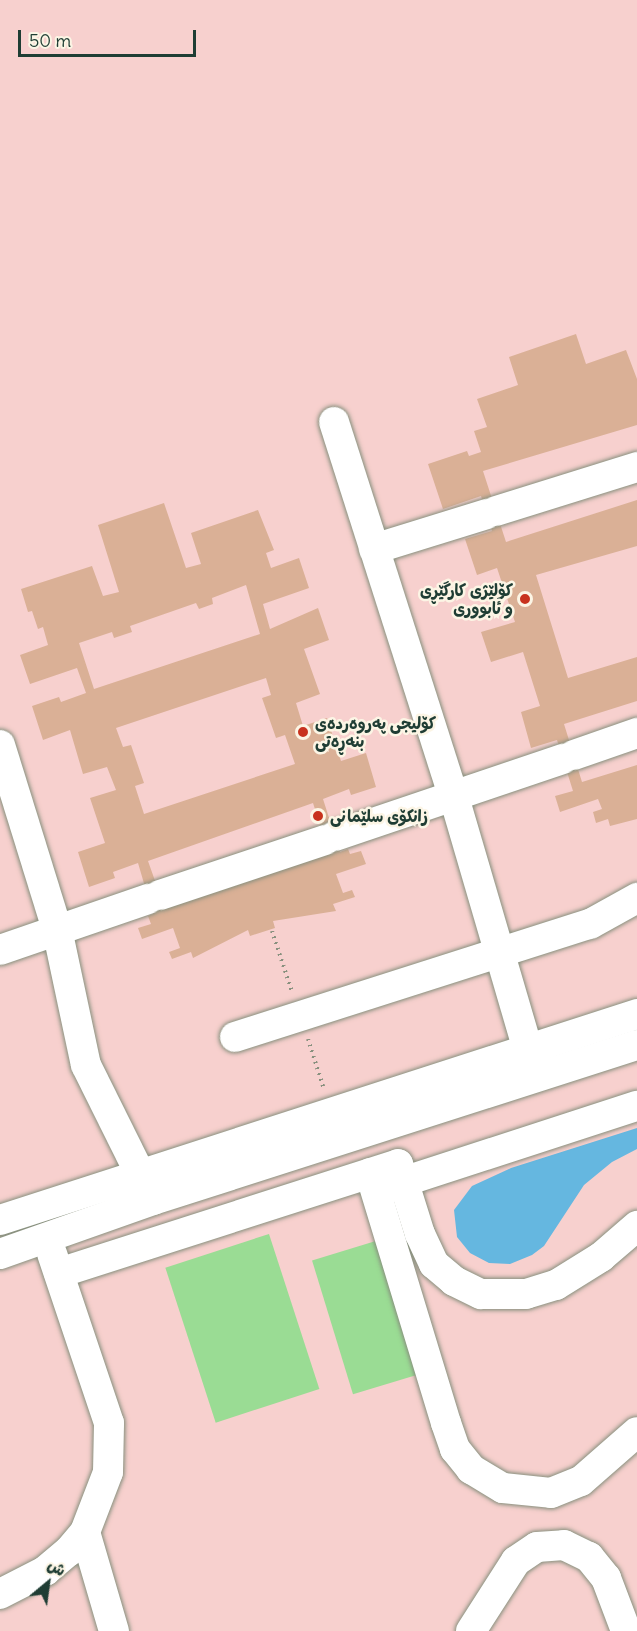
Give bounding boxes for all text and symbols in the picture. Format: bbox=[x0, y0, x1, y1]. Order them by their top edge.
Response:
scale bar bbox=[21, 18, 200, 56]
text: 50 m bbox=[29, 29, 71, 52]
place label: كۆلێژی كارگێڕی و ئابووری bbox=[420, 580, 513, 618]
marker: كۆلێژی كارگێڕی و ئابووری bbox=[518, 592, 532, 606]
place label: کۆلیجی پەروەردەی بنەڕەتی bbox=[315, 713, 436, 751]
marker: کۆلیجی پەروەردەی بنەڕەتی bbox=[296, 725, 310, 739]
place label: زانکۆی سلێمانی bbox=[330, 806, 428, 826]
marker: زانکۆی سلێمانی bbox=[311, 809, 325, 823]
north arrow bbox=[18, 1553, 78, 1613]
text: ش bbox=[44, 1554, 69, 1580]

